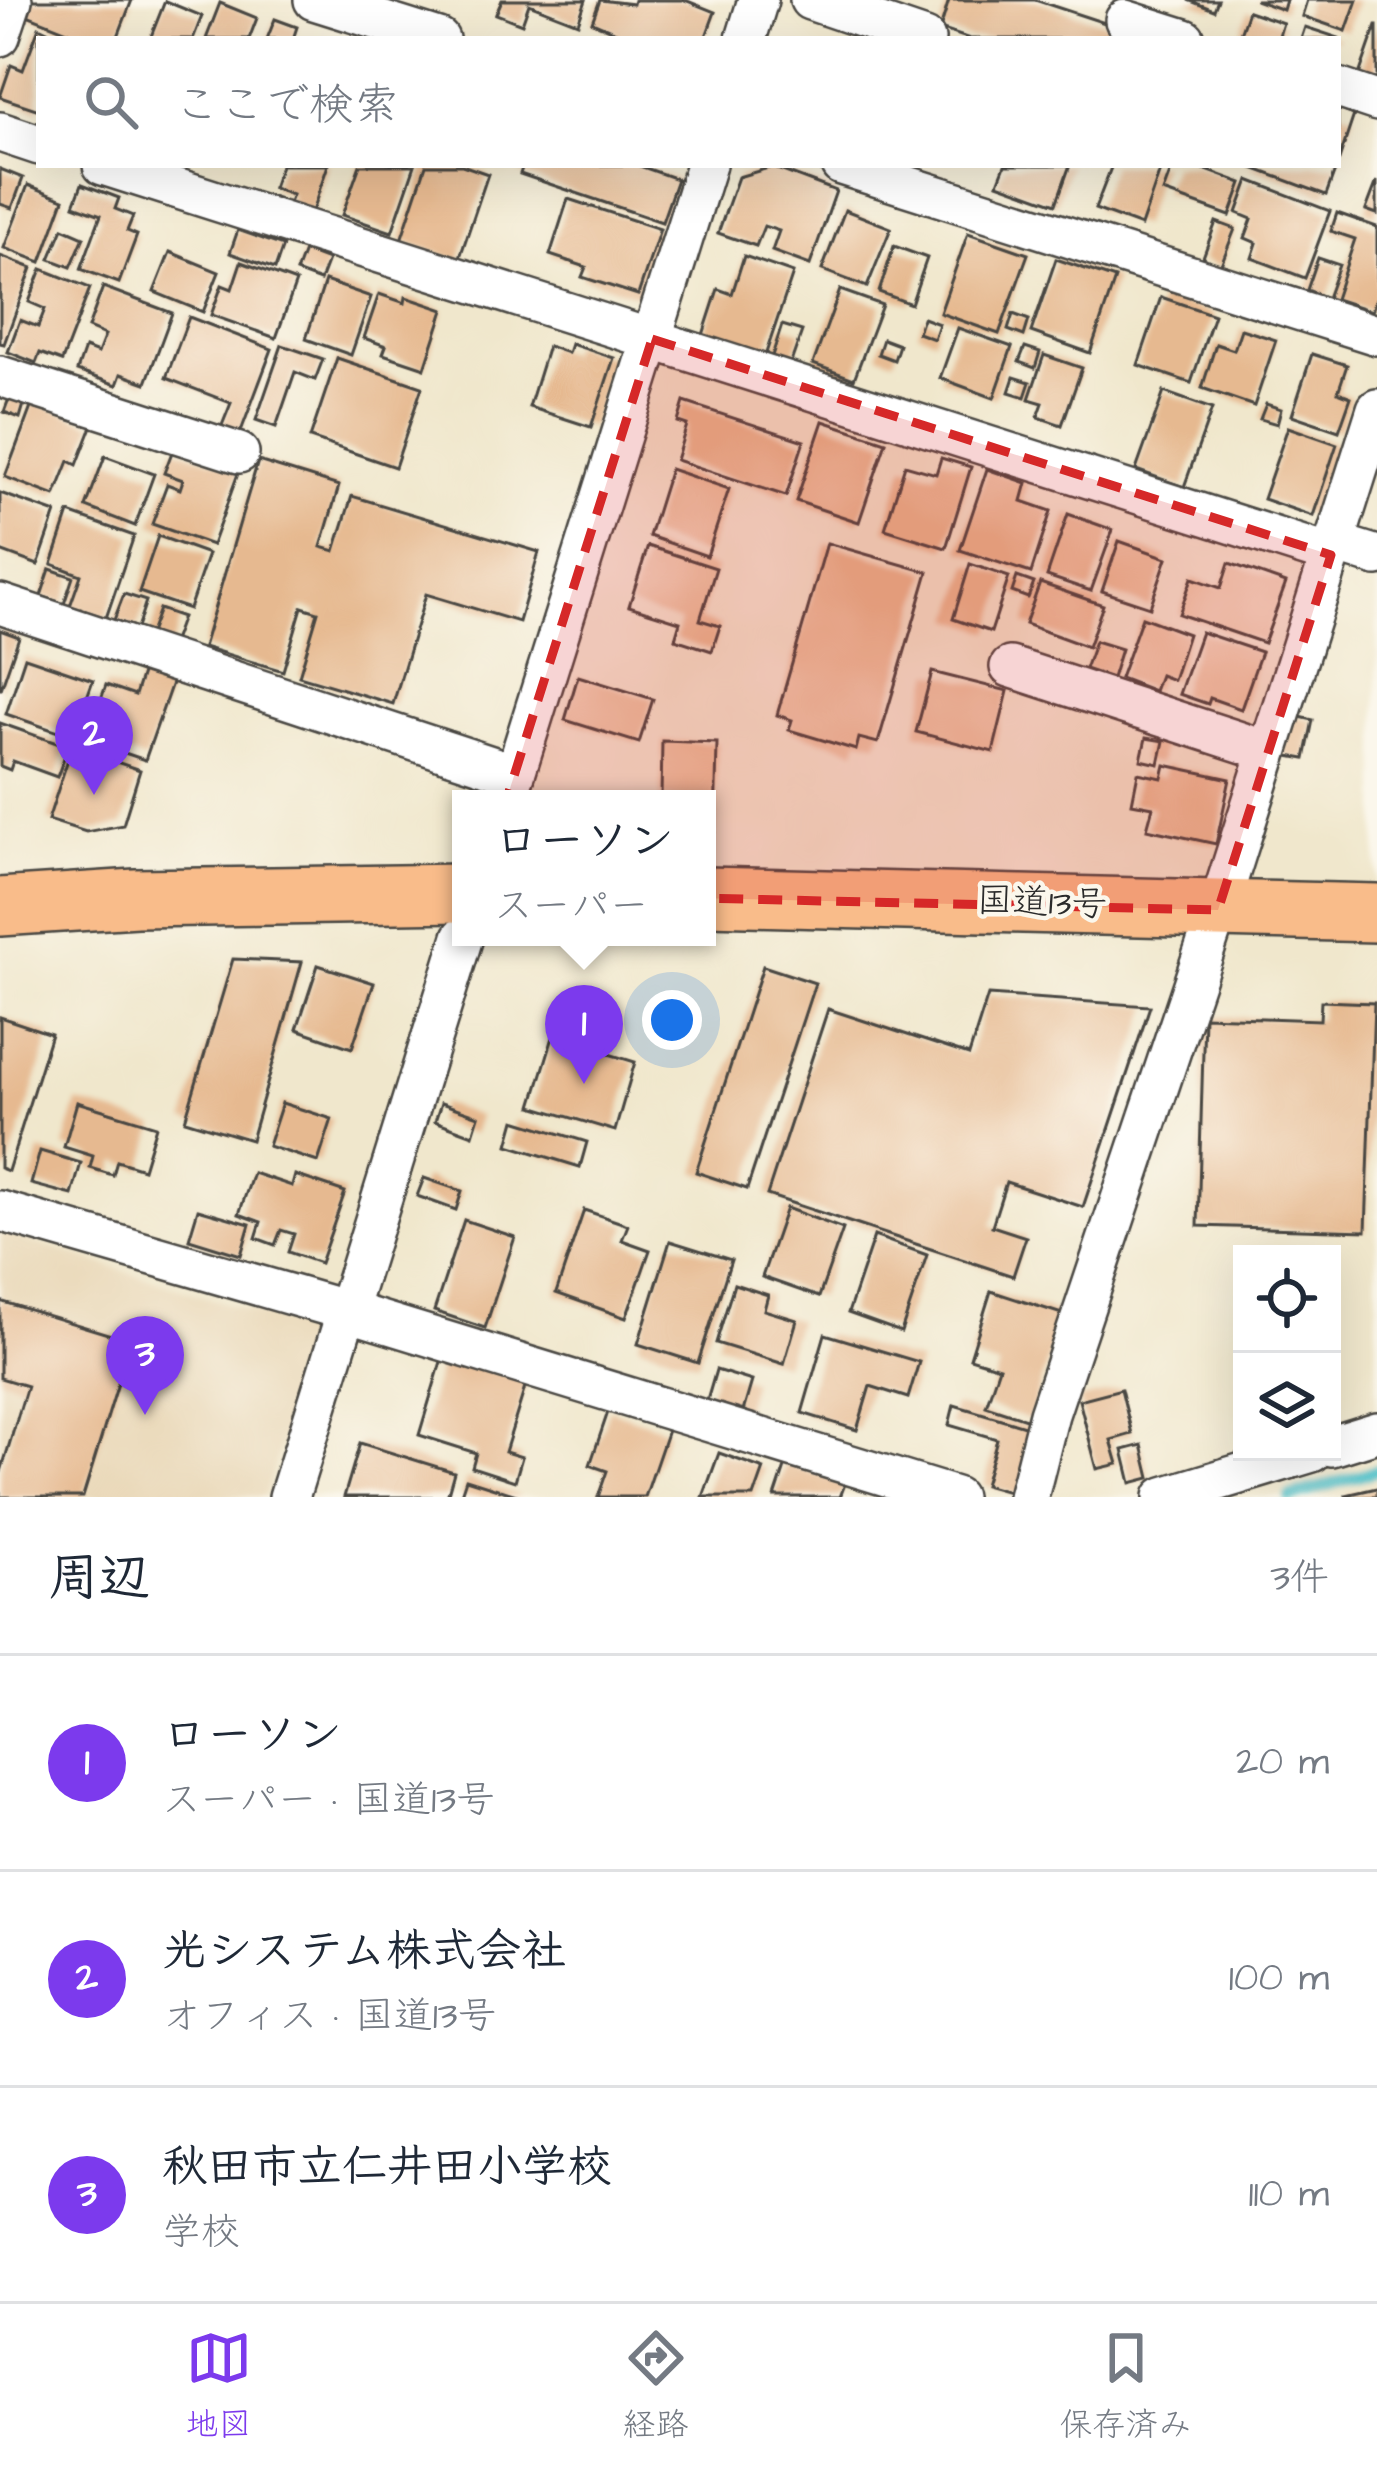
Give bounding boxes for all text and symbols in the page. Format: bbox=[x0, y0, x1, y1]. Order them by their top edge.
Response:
search box bbox=[36, 36, 1341, 168]
icon: search bbox=[78, 69, 144, 135]
text: ここで検索 bbox=[174, 75, 399, 137]
pin: 2 bbox=[55, 696, 133, 795]
popup bbox=[452, 790, 716, 946]
text: ローソン bbox=[494, 811, 674, 873]
street label: 国道13号 bbox=[976, 875, 1108, 931]
text: スーパー bbox=[494, 880, 648, 934]
pin: 1 bbox=[545, 985, 623, 1084]
your location bbox=[642, 990, 702, 1050]
map controls bbox=[1233, 1245, 1341, 1461]
button: locate bbox=[1233, 1245, 1341, 1353]
pin: 3 bbox=[106, 1316, 184, 1415]
button: layers bbox=[1233, 1353, 1341, 1461]
text: 周辺 bbox=[48, 1544, 150, 1615]
text: 3件 bbox=[1270, 1552, 1329, 1606]
text: ローソン bbox=[162, 1705, 342, 1767]
text: 1 bbox=[85, 1736, 90, 1790]
text: 20 m bbox=[1236, 1736, 1329, 1790]
text: スーパー · 国道13号 bbox=[162, 1774, 495, 1828]
text: 光システム株式会社 bbox=[162, 1921, 566, 1983]
text: 2 bbox=[76, 1952, 98, 2006]
text: 100 m bbox=[1229, 1952, 1329, 2006]
text: オフィス · 国道13号 bbox=[162, 1990, 497, 2044]
text: 秋田市立仁井田小学校 bbox=[162, 2137, 612, 2199]
text: 3 bbox=[77, 2168, 97, 2222]
text: 110 m bbox=[1248, 2168, 1329, 2222]
text: 学校 bbox=[162, 2206, 240, 2260]
tab: 地図 bbox=[186, 2325, 252, 2448]
tab: 経路 bbox=[623, 2325, 689, 2448]
tab: 保存済み bbox=[1060, 2325, 1192, 2448]

